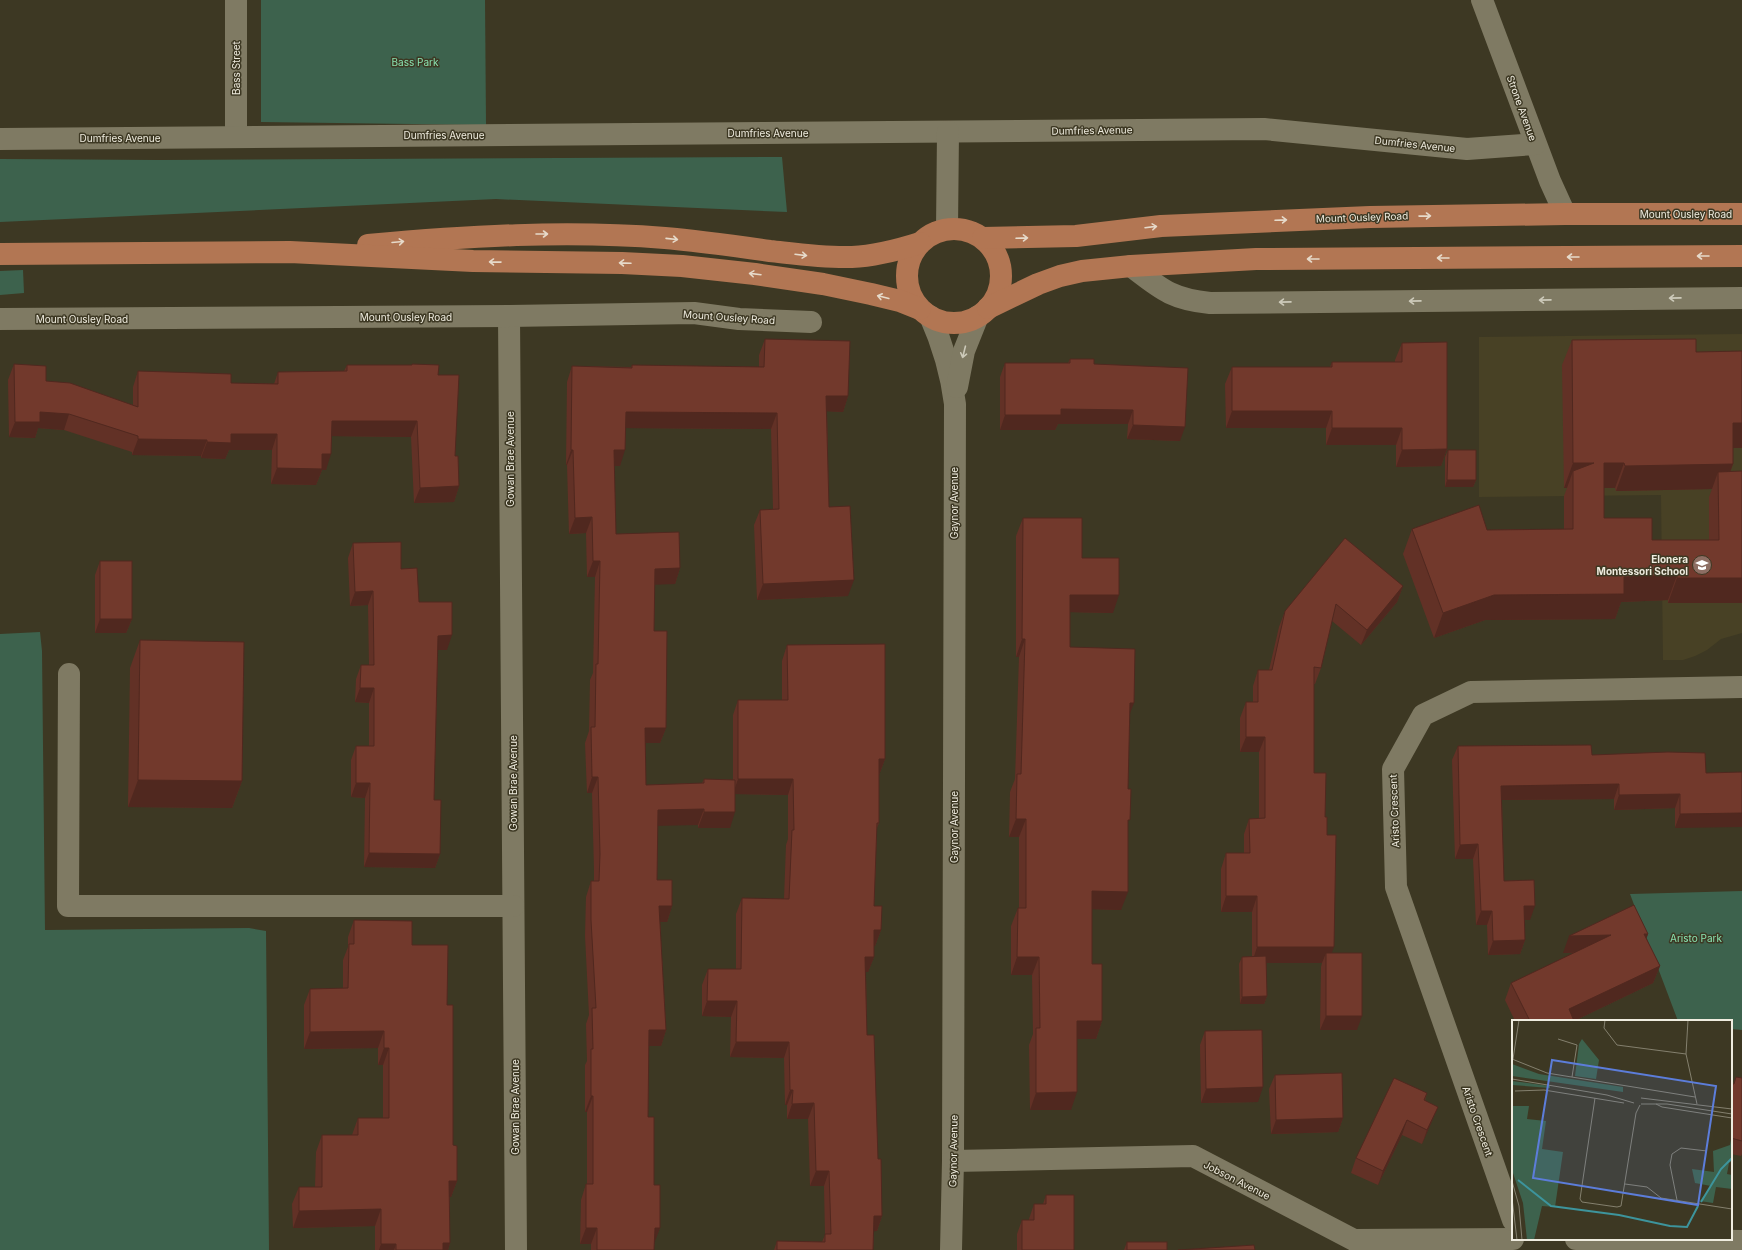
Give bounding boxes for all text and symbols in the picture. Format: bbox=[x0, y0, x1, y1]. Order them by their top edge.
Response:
street label: Bass Street bbox=[230, 40, 242, 95]
park label: Bass Park bbox=[392, 56, 439, 68]
street label: Strone Avenue bbox=[1505, 74, 1539, 143]
street label: Dumfries Avenue bbox=[1051, 123, 1133, 137]
street label: Dumfries Avenue bbox=[728, 127, 809, 139]
street label: Dumfries Avenue bbox=[404, 129, 485, 141]
street label: Dumfries Avenue bbox=[80, 132, 161, 144]
street label: Dumfries Avenue bbox=[1374, 134, 1456, 154]
street label: Mount Ousley Road bbox=[1640, 208, 1732, 220]
street label: Mount Ousley Road bbox=[1316, 209, 1408, 225]
one-way arrow bbox=[1418, 212, 1431, 220]
one-way arrow bbox=[1274, 216, 1287, 224]
one-way arrow bbox=[1144, 223, 1157, 231]
one-way arrow bbox=[535, 230, 548, 238]
one-way arrow bbox=[1015, 234, 1028, 242]
one-way arrow bbox=[665, 235, 678, 243]
one-way arrow bbox=[391, 239, 404, 246]
one-way arrow bbox=[794, 251, 807, 258]
one-way arrow bbox=[1697, 252, 1710, 260]
one-way arrow bbox=[1567, 253, 1580, 261]
one-way arrow bbox=[1437, 254, 1450, 262]
one-way arrow bbox=[1307, 255, 1320, 263]
one-way arrow bbox=[489, 258, 502, 266]
one-way arrow bbox=[619, 260, 632, 267]
one-way arrow bbox=[749, 270, 762, 278]
one-way arrow bbox=[876, 292, 889, 300]
one-way arrow bbox=[1669, 294, 1682, 302]
one-way arrow bbox=[1539, 296, 1552, 304]
one-way arrow bbox=[1409, 297, 1422, 305]
one-way arrow bbox=[1279, 298, 1292, 306]
street label: Mount Ousley Road bbox=[682, 308, 776, 326]
street label: Mount Ousley Road bbox=[360, 311, 452, 323]
street label: Mount Ousley Road bbox=[36, 313, 128, 325]
one-way arrow bbox=[959, 345, 967, 358]
street label: Gowan Brae Avenue bbox=[504, 411, 516, 507]
street label: Gaynor Avenue bbox=[948, 467, 960, 539]
place label: Elonera Montessori School bbox=[1597, 553, 1688, 577]
school or university icon: Elonera Montessori School bbox=[1691, 554, 1713, 576]
street label: Gowan Brae Avenue bbox=[507, 735, 519, 831]
street label: Aristo Crescent bbox=[1387, 773, 1401, 848]
street label: Gaynor Avenue bbox=[948, 791, 960, 863]
park label: Aristo Park bbox=[1670, 932, 1722, 944]
inset map bbox=[1512, 1020, 1732, 1240]
street label: Gowan Brae Avenue bbox=[509, 1059, 521, 1155]
street label: Aristo Crescent bbox=[1460, 1084, 1496, 1158]
street label: Gaynor Avenue bbox=[946, 1115, 960, 1187]
street label: Jobson Avenue bbox=[1202, 1158, 1272, 1202]

